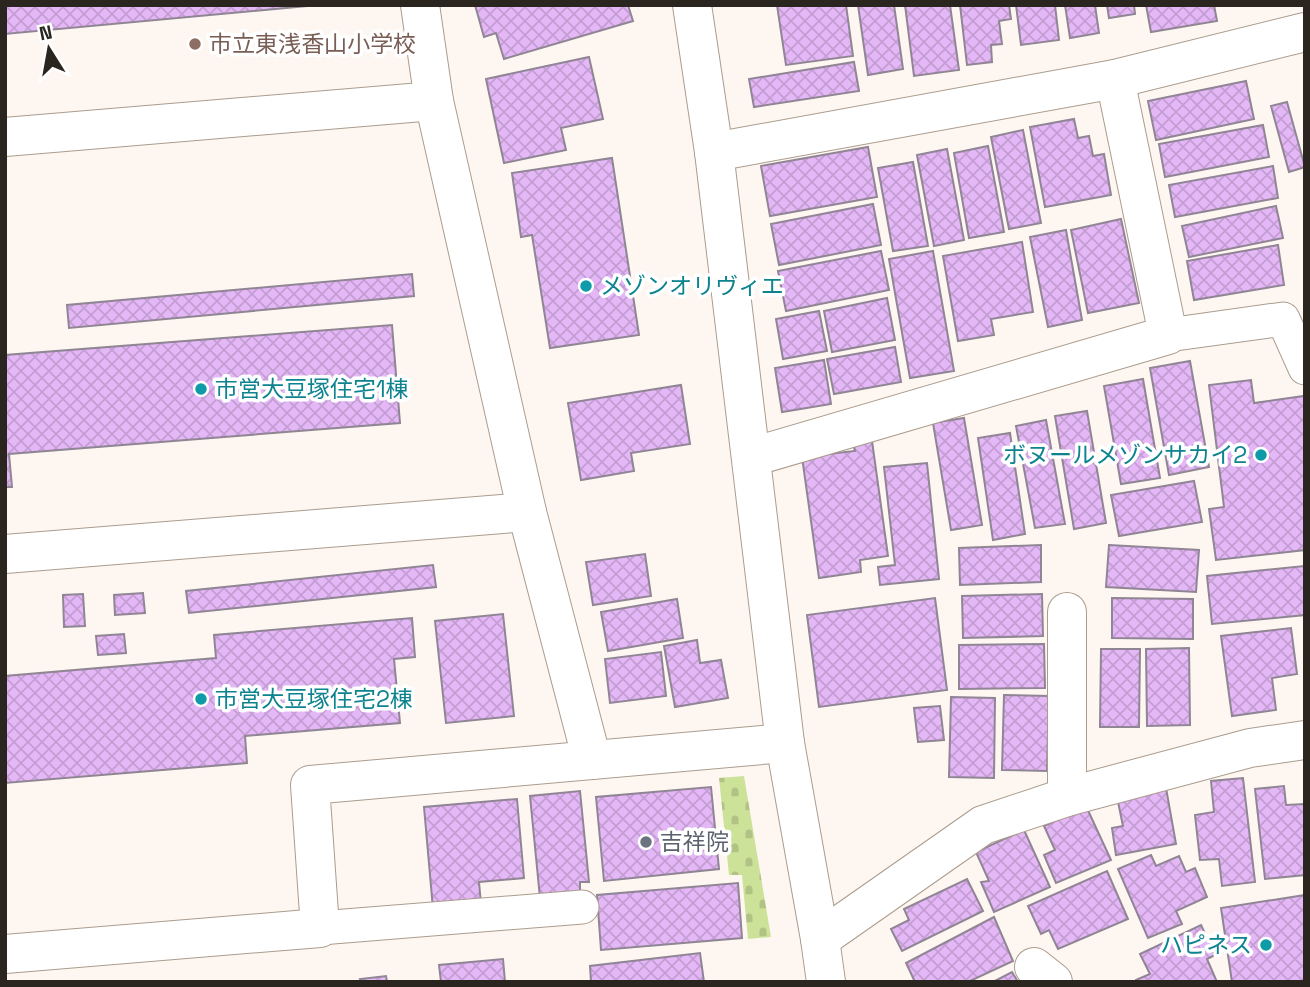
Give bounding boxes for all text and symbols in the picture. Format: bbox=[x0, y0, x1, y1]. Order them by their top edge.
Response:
north arrow bbox=[14, 14, 84, 84]
text: N bbox=[37, 19, 54, 46]
place label: 市立東浅香山小学校 bbox=[209, 29, 416, 59]
marker: 市立東浅香山小学校 bbox=[187, 36, 203, 52]
place label: メゾンオリヴィエ bbox=[600, 271, 784, 301]
marker: メゾンオリヴィエ bbox=[578, 278, 594, 294]
place label: 市営大豆塚住宅1棟 bbox=[215, 374, 409, 404]
marker: 市営大豆塚住宅1棟 bbox=[193, 381, 209, 397]
place label: ボヌールメゾンサカイ2 bbox=[1003, 440, 1247, 470]
marker: ボヌールメゾンサカイ2 bbox=[1253, 447, 1269, 463]
place label: 市営大豆塚住宅2棟 bbox=[215, 684, 413, 714]
marker: 市営大豆塚住宅2棟 bbox=[193, 691, 209, 707]
place label: 吉祥院 bbox=[660, 827, 729, 857]
marker: 吉祥院 bbox=[638, 834, 654, 850]
place label: ハピネス bbox=[1160, 930, 1252, 960]
marker: ハピネス bbox=[1258, 937, 1274, 953]

